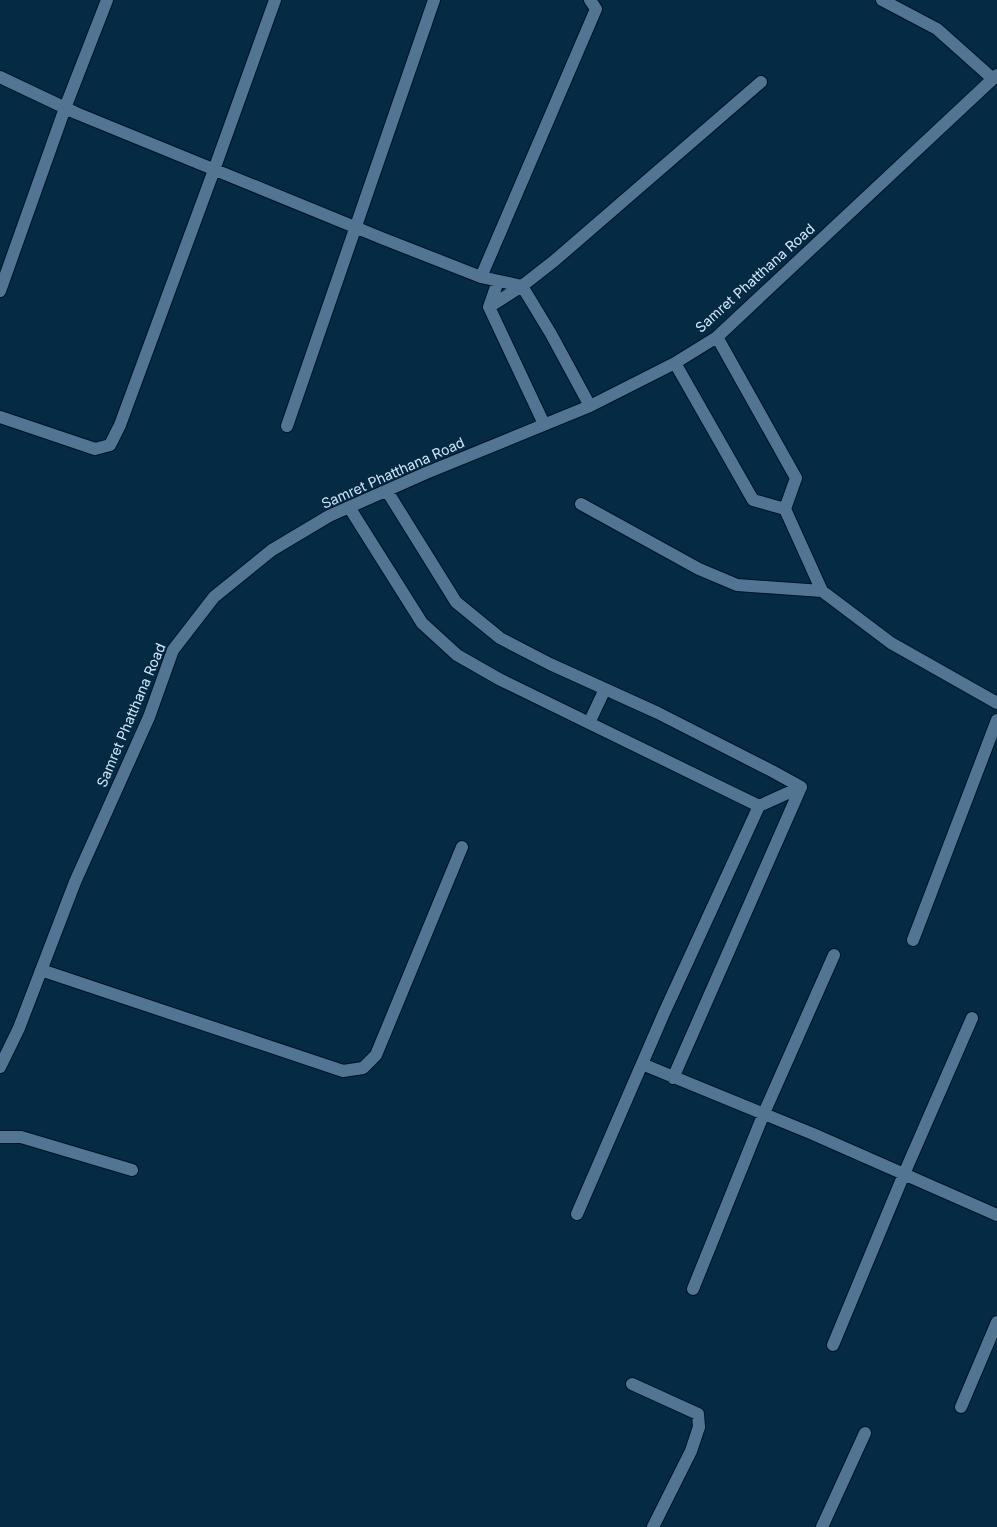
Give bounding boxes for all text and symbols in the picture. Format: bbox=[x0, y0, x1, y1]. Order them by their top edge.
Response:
street label: Samret Phatthana Road bbox=[691, 220, 818, 336]
street label: Samret Phatthana Road bbox=[319, 433, 467, 512]
street label: Samret Phatthana Road bbox=[92, 640, 169, 789]

